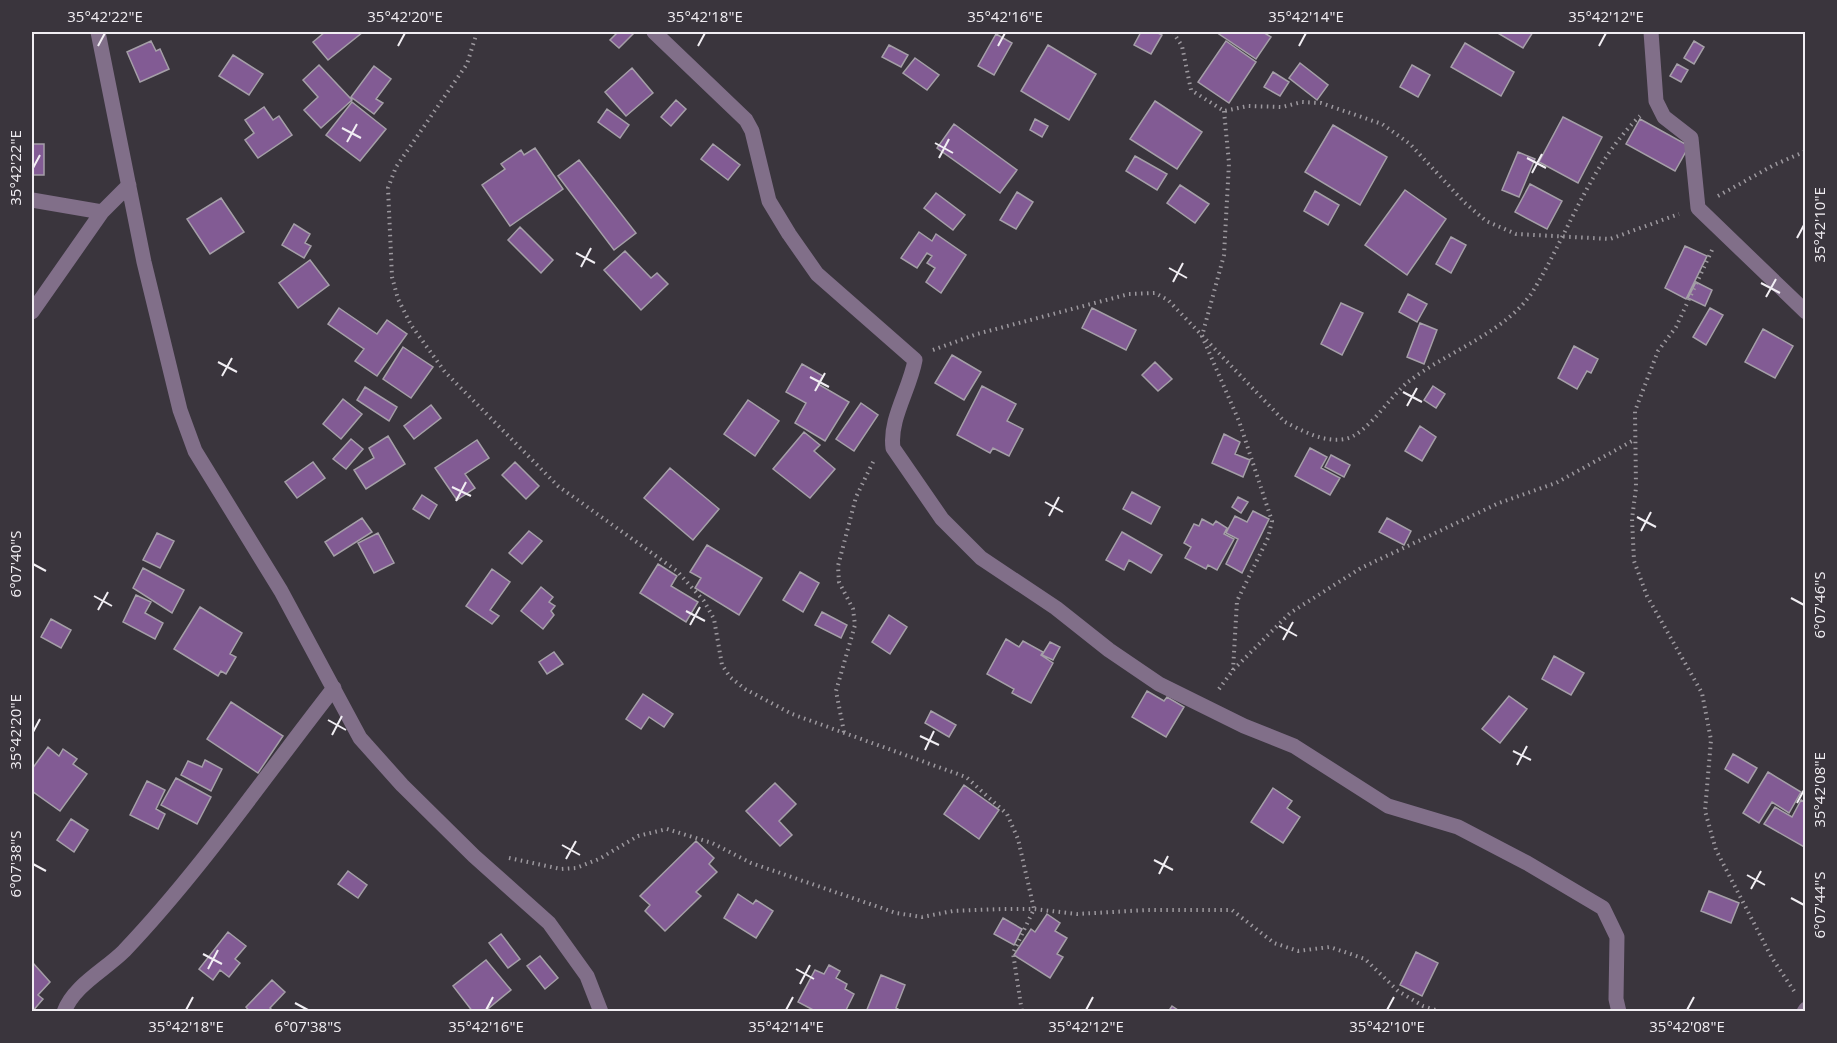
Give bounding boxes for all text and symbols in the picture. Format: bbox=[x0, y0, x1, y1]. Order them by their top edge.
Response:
text: 35°42'22"E bbox=[67, 6, 143, 26]
text: 35°42'20"E bbox=[367, 6, 443, 26]
text: 35°42'18"E bbox=[667, 6, 743, 26]
text: 35°42'16"E bbox=[967, 6, 1043, 26]
text: 35°42'14"E bbox=[1268, 6, 1344, 26]
text: 35°42'12"E bbox=[1568, 6, 1644, 26]
text: 35°42'22"E bbox=[5, 130, 25, 206]
text: 35°42'10"E bbox=[1809, 187, 1829, 263]
text: 6°07'40"S bbox=[5, 531, 25, 597]
text: 6°07'46"S bbox=[1809, 572, 1829, 638]
text: 35°42'20"E bbox=[5, 694, 25, 770]
text: 35°42'08"E bbox=[1809, 752, 1829, 828]
text: 6°07'38"S bbox=[5, 831, 25, 897]
text: 6°07'44"S bbox=[1809, 872, 1829, 938]
text: 35°42'18"E bbox=[148, 1016, 224, 1036]
text: 6°07'38"S bbox=[275, 1016, 341, 1036]
text: 35°42'16"E bbox=[448, 1016, 524, 1036]
text: 35°42'14"E bbox=[748, 1016, 824, 1036]
text: 35°42'12"E bbox=[1048, 1016, 1124, 1036]
text: 35°42'10"E bbox=[1349, 1016, 1425, 1036]
text: 35°42'08"E bbox=[1649, 1016, 1725, 1036]

